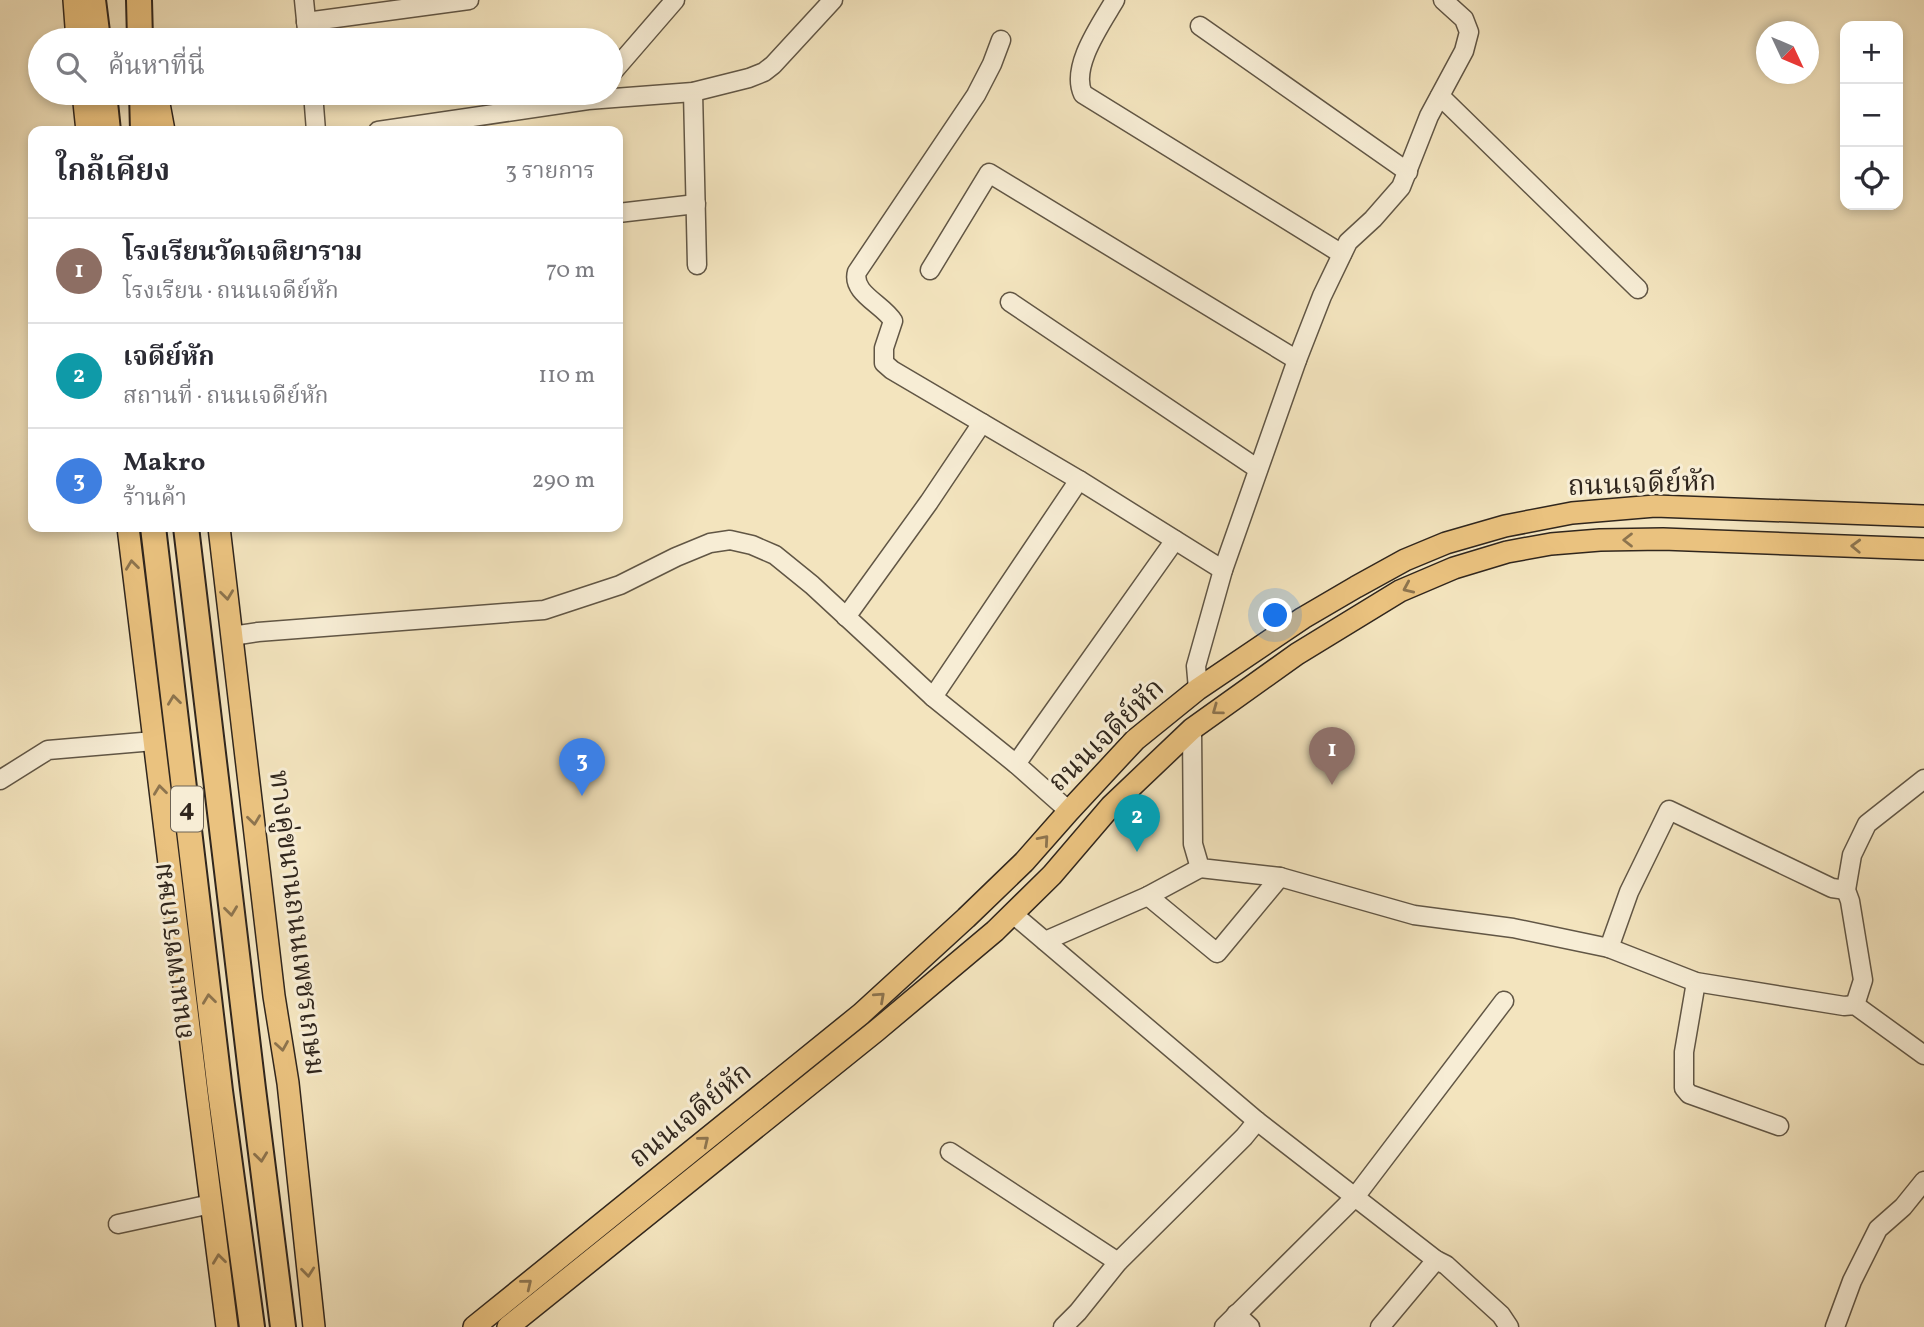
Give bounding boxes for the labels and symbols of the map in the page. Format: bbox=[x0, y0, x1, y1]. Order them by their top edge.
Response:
north arrow bbox=[1756, 21, 1819, 84]
street label: ถนนเจดีย์หัก bbox=[1567, 463, 1717, 507]
one-way arrow bbox=[1623, 532, 1633, 548]
one-way arrow bbox=[1850, 539, 1861, 554]
one-way arrow bbox=[125, 559, 140, 570]
one-way arrow bbox=[1403, 580, 1416, 594]
one-way arrow bbox=[219, 589, 234, 600]
your location bbox=[1258, 598, 1292, 632]
street label: ถนนเจดีย์หัก bbox=[1040, 670, 1174, 802]
one-way arrow bbox=[166, 694, 181, 705]
one-way arrow bbox=[1212, 702, 1225, 715]
pin: 1 bbox=[1309, 727, 1355, 785]
pin: 3 bbox=[559, 738, 605, 796]
street label: ทางคู่ขนานถนนเพชรเกษม bbox=[258, 768, 334, 1078]
one-way arrow bbox=[153, 785, 168, 796]
road number: 4 bbox=[171, 786, 203, 832]
pin: 2 bbox=[1114, 794, 1160, 852]
one-way arrow bbox=[246, 815, 261, 826]
one-way arrow bbox=[1036, 835, 1048, 848]
street label: ถนนเพชรเกษม bbox=[144, 860, 204, 1042]
one-way arrow bbox=[224, 905, 239, 917]
one-way arrow bbox=[202, 993, 217, 1004]
one-way arrow bbox=[872, 993, 885, 1005]
one-way arrow bbox=[275, 1040, 290, 1052]
street label: ถนนเจดีย์หัก bbox=[621, 1054, 761, 1178]
one-way arrow bbox=[695, 1137, 708, 1149]
one-way arrow bbox=[254, 1151, 269, 1163]
one-way arrow bbox=[211, 1253, 226, 1265]
one-way arrow bbox=[301, 1266, 316, 1278]
one-way arrow bbox=[518, 1280, 531, 1292]

